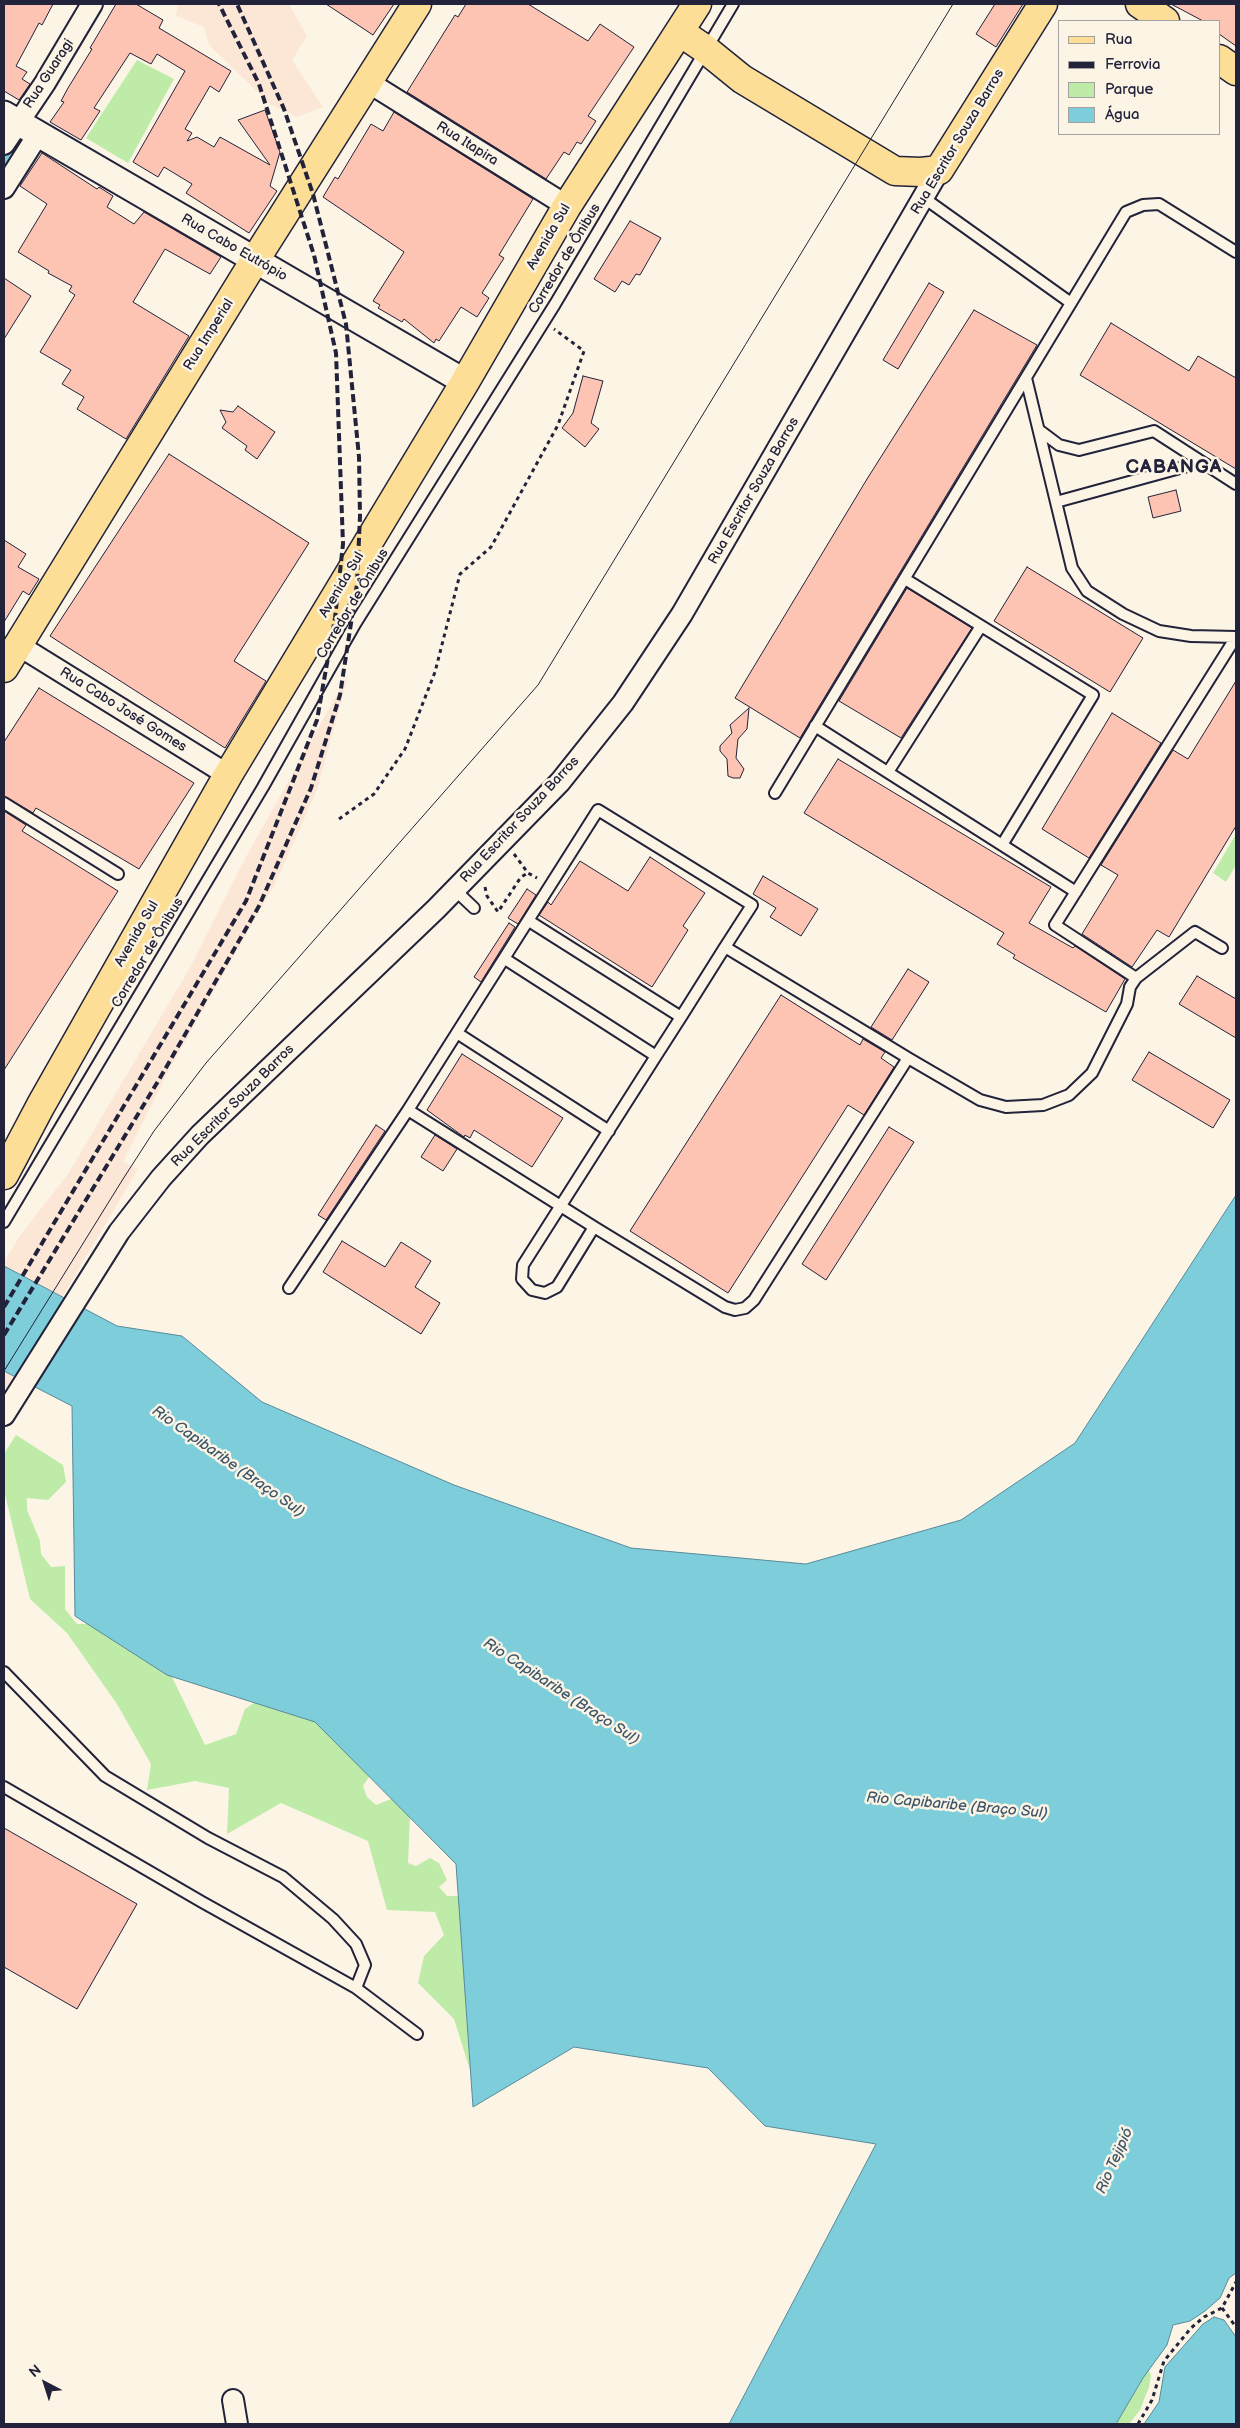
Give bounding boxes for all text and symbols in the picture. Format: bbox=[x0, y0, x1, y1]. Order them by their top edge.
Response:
legend bbox=[1058, 20, 1220, 135]
text: Rua bbox=[1105, 30, 1133, 49]
street label: Rua Guaragi bbox=[20, 36, 78, 112]
text: Ferrovia bbox=[1105, 55, 1161, 74]
street label: Rua Escritor Souza Barros bbox=[908, 66, 1008, 218]
text: Parque bbox=[1105, 80, 1153, 99]
text: Água bbox=[1105, 105, 1140, 124]
street label: Rua Itapira bbox=[433, 118, 501, 170]
street label: Avenida Sul bbox=[523, 201, 575, 273]
street label: Corredor de Ônibus bbox=[526, 201, 604, 317]
street label: Rua Cabo Eutrópio bbox=[178, 211, 290, 285]
street label: Rua Imperial bbox=[180, 296, 238, 374]
street label: Rua Escritor Souza Barros bbox=[705, 415, 803, 567]
district label: CABANGA bbox=[1125, 457, 1223, 479]
street label: Corredor de Ônibus bbox=[314, 546, 392, 662]
street label: Avenida Sul bbox=[316, 549, 368, 621]
street label: Rua Cabo José Gomes bbox=[57, 664, 189, 756]
street label: Rua Escritor Souza Barros bbox=[457, 753, 583, 887]
street label: Corredor de Ônibus bbox=[109, 895, 187, 1011]
street label: Avenida Sul bbox=[111, 898, 163, 970]
street label: Rua Escritor Souza Barros bbox=[168, 1041, 298, 1171]
water label: Rio Capibaribe (Braço Sul) bbox=[148, 1402, 308, 1522]
water label: Rio Capibaribe (Braço Sul) bbox=[480, 1635, 642, 1749]
water label: Rio Capibaribe (Braço Sul) bbox=[866, 1789, 1048, 1823]
water label: Rio Tejipió bbox=[1092, 2125, 1138, 2197]
north arrow bbox=[20, 2358, 70, 2408]
text: N bbox=[26, 2361, 45, 2381]

